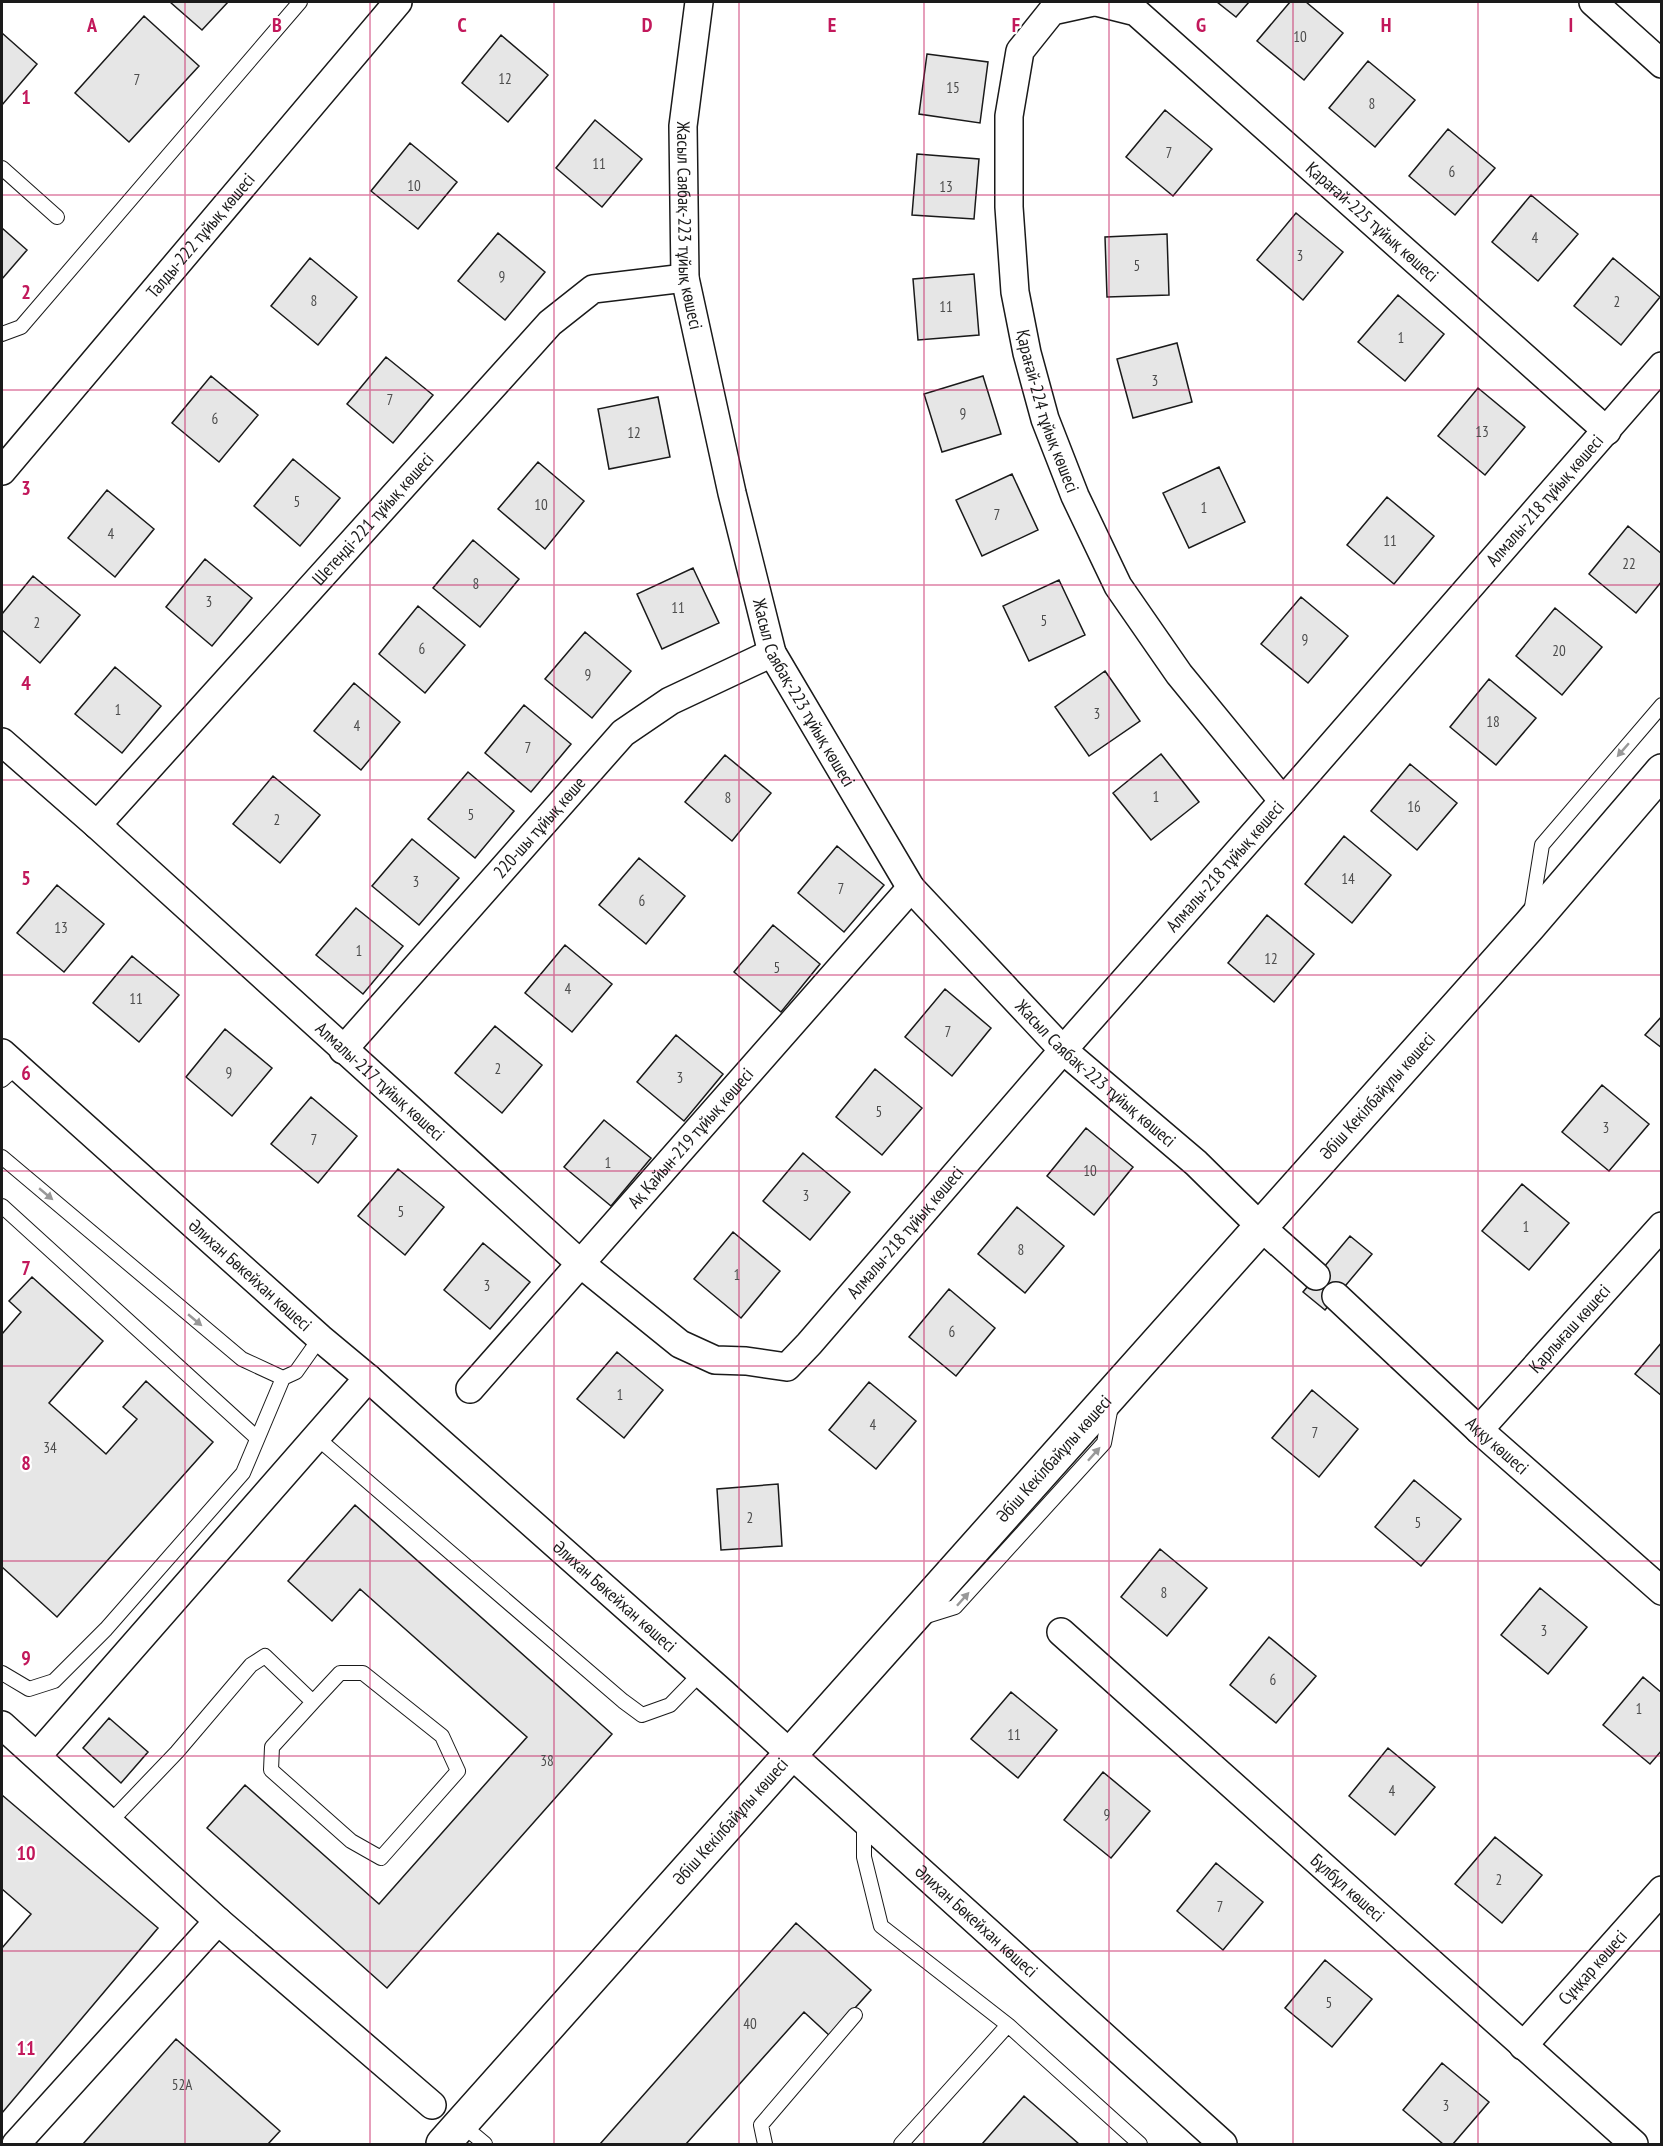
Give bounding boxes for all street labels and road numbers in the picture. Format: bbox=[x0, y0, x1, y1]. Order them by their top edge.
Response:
street label: Жасыл Саябақ-223 тұйық көшесі bbox=[672, 120, 708, 332]
street label: Қарағай-225 тұйық көшесі bbox=[1301, 156, 1443, 287]
street label: Талды-222 тұйық көшесі bbox=[141, 168, 260, 303]
street label: Қарағай-224 тұйық көшесі bbox=[1012, 328, 1085, 496]
street label: Алмалы-218 тұйық көшесі bbox=[1481, 430, 1608, 571]
street label: Шетенді-221 тұйық көшесі bbox=[307, 448, 438, 590]
street label: Жасыл Саябақ-223 тұйық көшесі bbox=[748, 595, 860, 791]
street label: 220-шы тұйық көше bbox=[488, 771, 590, 883]
street label: Алмалы-218 тұйық көшесі bbox=[1161, 796, 1289, 936]
street label: Жасыл Саябақ-223 тұйық көшесі bbox=[1010, 994, 1181, 1152]
street label: Алмалы-217 тұйық көшесі bbox=[311, 1019, 449, 1147]
street label: Әбіш Кекілбайұлы көшесі bbox=[1314, 1027, 1440, 1164]
street label: Ақ Қайын-219 тұйық көшесі bbox=[622, 1063, 758, 1213]
street label: Алмалы-218 тұйық көшесі bbox=[842, 1161, 968, 1303]
street label: Әлихан Бөкейхан көшесі bbox=[184, 1214, 317, 1336]
street label: Қарлығаш көшесі bbox=[1524, 1279, 1615, 1378]
street label: Әбіш Кекілбайұлы көшесі bbox=[991, 1390, 1116, 1527]
street label: Аққу көшесі bbox=[1461, 1412, 1534, 1479]
street label: Әлихан Бөкейхан көшесі bbox=[548, 1535, 681, 1657]
street label: Әбіш Кекілбайұлы көшесі bbox=[667, 1753, 793, 1890]
street label: Бұлбұл көшесі bbox=[1306, 1848, 1389, 1926]
street label: Әлихан Бөкейхан көшесі bbox=[910, 1860, 1043, 1982]
street label: Сұңқар көшесі bbox=[1553, 1925, 1632, 2009]

